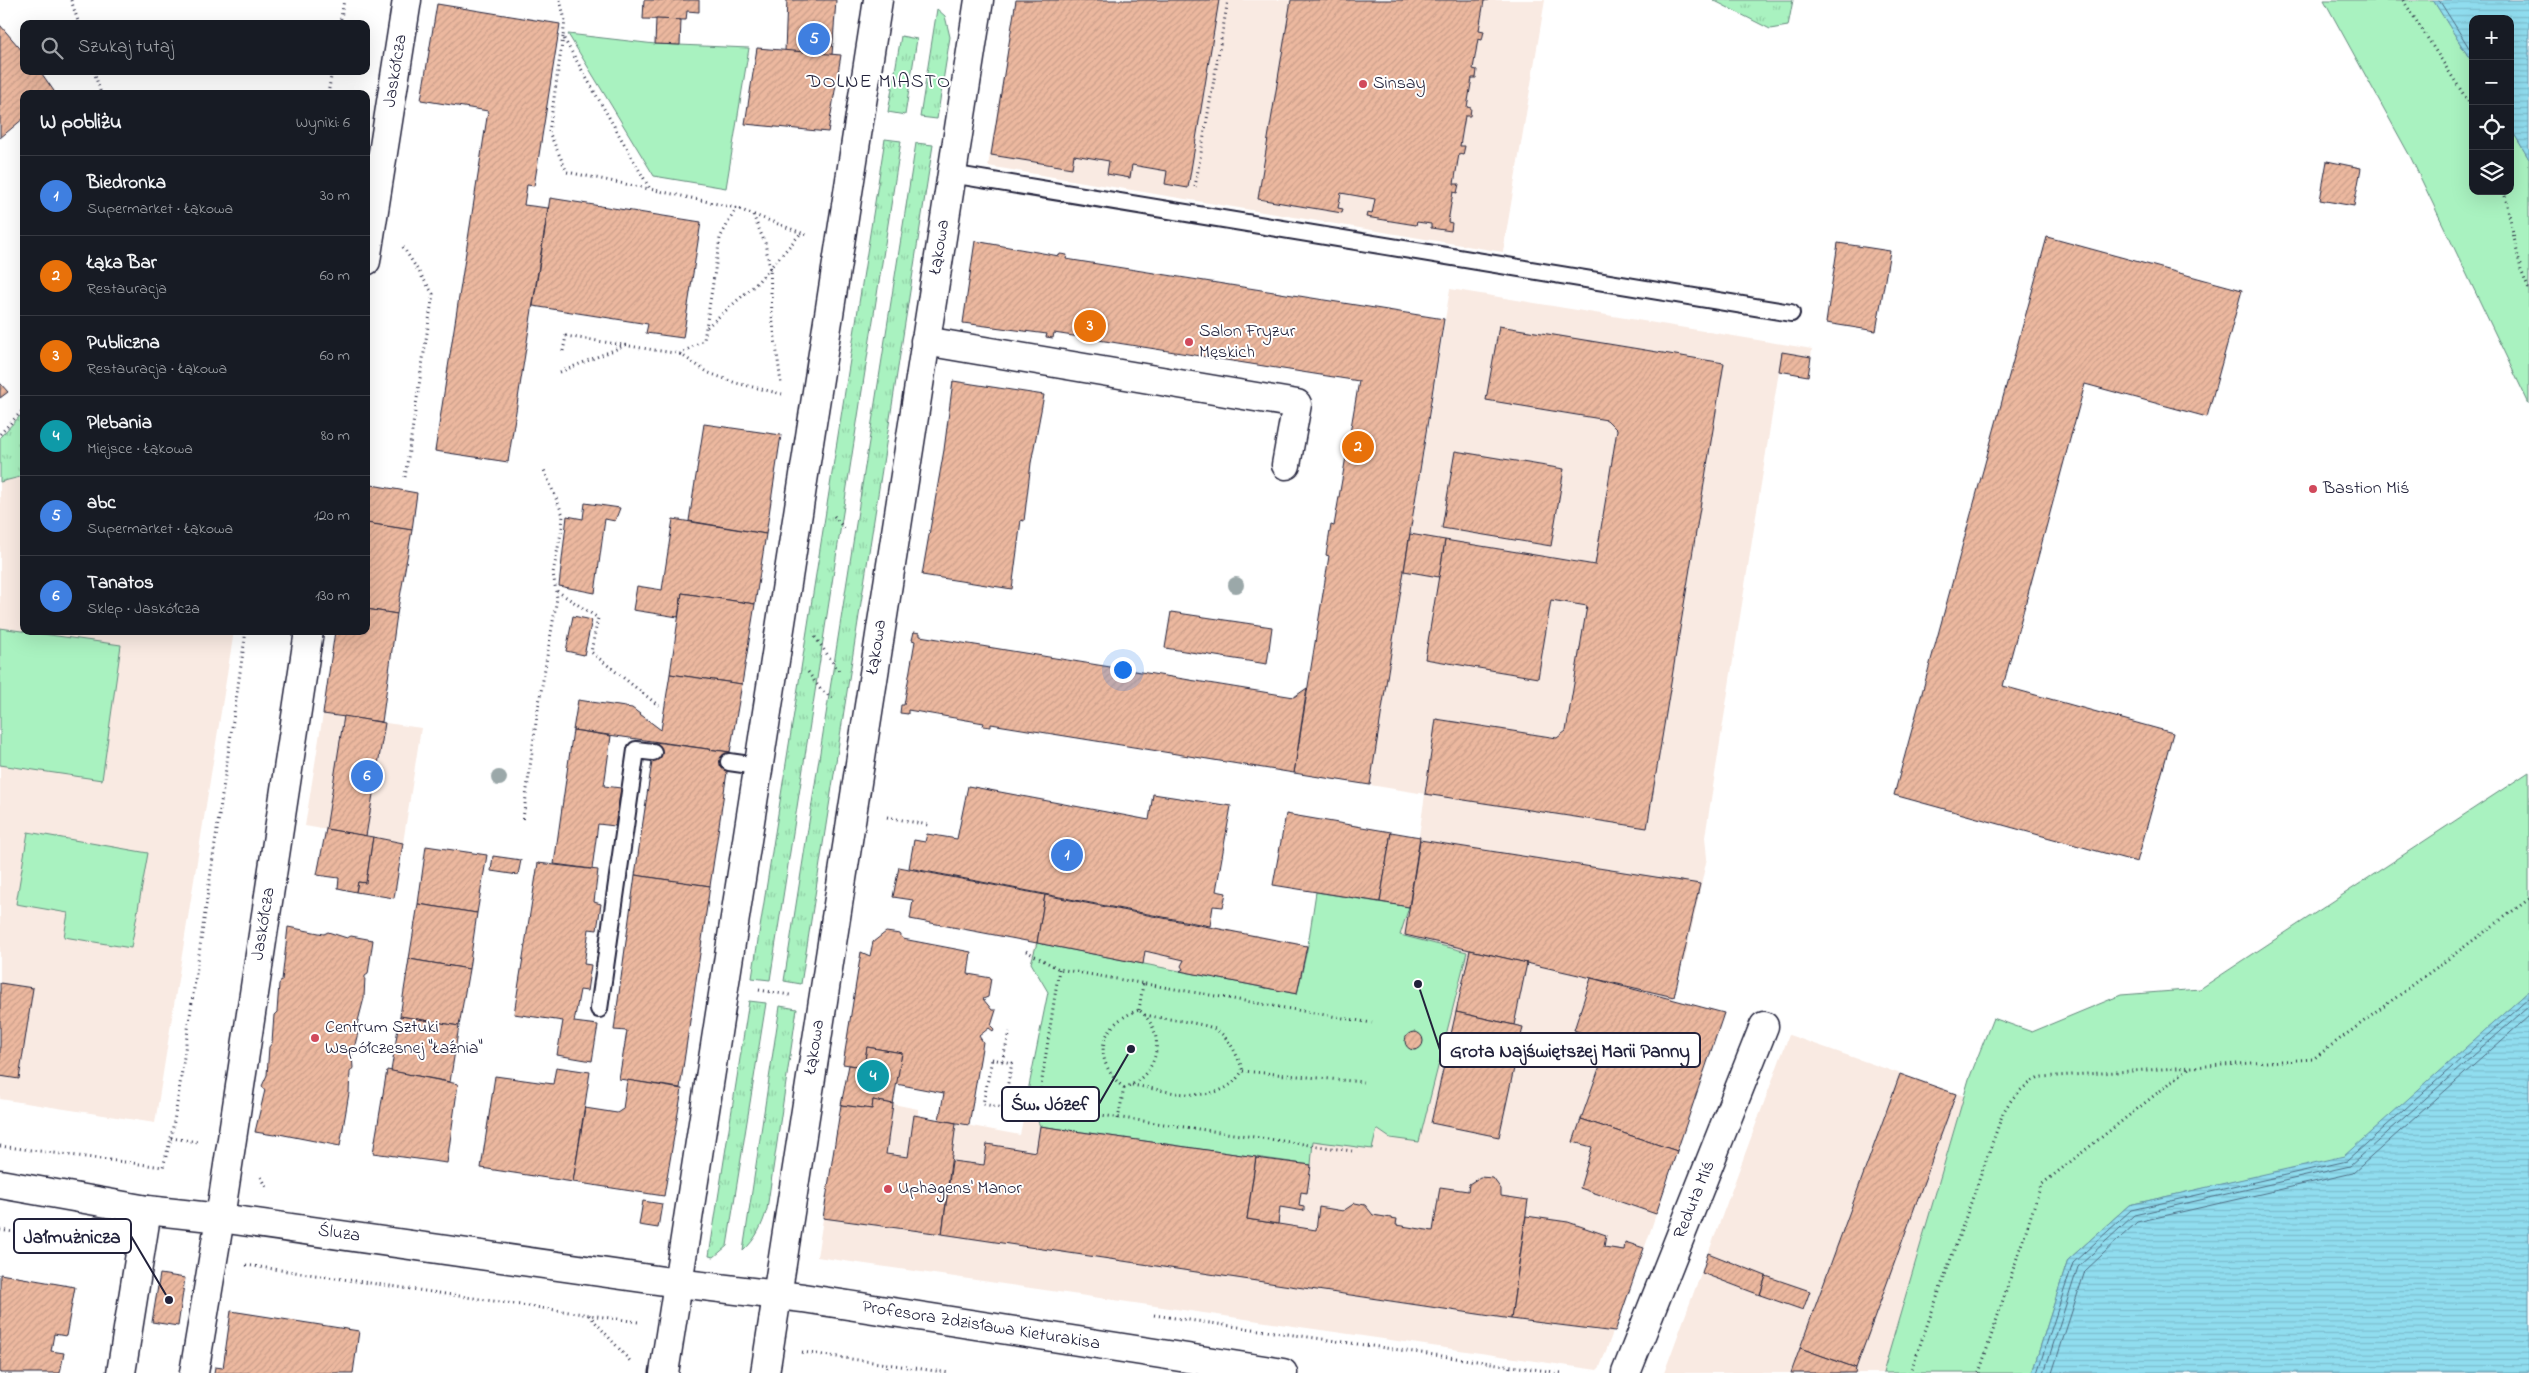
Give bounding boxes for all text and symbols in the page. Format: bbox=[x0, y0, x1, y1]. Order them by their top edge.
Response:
map controls bbox=[2469, 15, 2514, 195]
button: + bbox=[2469, 15, 2514, 60]
search box bbox=[20, 20, 370, 75]
pin: 5 bbox=[798, 20, 830, 58]
street label: Jaskółcza bbox=[377, 33, 415, 109]
icon: search bbox=[38, 34, 66, 62]
text: Szukaj tutaj bbox=[78, 34, 174, 61]
button: − bbox=[2469, 60, 2514, 105]
district label: DOLNE MIASTO bbox=[806, 68, 951, 97]
place label: Sinsay bbox=[1373, 71, 1426, 97]
marker: Sinsay bbox=[1357, 78, 1369, 90]
button: locate bbox=[2469, 105, 2514, 150]
text: W pobliżu bbox=[40, 108, 122, 138]
text: Wyniki: 6 bbox=[296, 111, 350, 135]
button: layers bbox=[2469, 150, 2514, 195]
text: Biedronka bbox=[87, 170, 166, 197]
text: 1 bbox=[53, 184, 59, 208]
text: 30 m bbox=[320, 184, 350, 208]
text: Supermarket · Łąkowa bbox=[87, 197, 233, 221]
street label: Łąkowa bbox=[923, 218, 957, 277]
text: Łąka Bar bbox=[87, 250, 157, 277]
text: 2 bbox=[52, 264, 60, 288]
text: 60 m bbox=[320, 264, 350, 288]
text: Restauracja bbox=[87, 277, 167, 301]
pin: 3 bbox=[1074, 307, 1106, 345]
place label: Salon Fryzur Męskich bbox=[1199, 319, 1296, 366]
text: Publiczna bbox=[87, 330, 160, 357]
marker: Salon Fryzur Męskich bbox=[1183, 336, 1195, 348]
text: 3 bbox=[53, 344, 59, 368]
text: 60 m bbox=[320, 344, 350, 368]
text: Restauracja · Łąkowa bbox=[87, 357, 227, 381]
text: Plebania bbox=[87, 410, 152, 437]
text: 4 bbox=[53, 424, 59, 448]
text: 80 m bbox=[321, 424, 350, 448]
pin: 2 bbox=[1342, 428, 1374, 466]
text: Miejsce · Łąkowa bbox=[87, 437, 193, 461]
place label: Bastion Miś bbox=[2322, 476, 2409, 502]
marker: Bastion Miś bbox=[2307, 483, 2319, 495]
text: abc bbox=[87, 490, 116, 517]
text: 5 bbox=[51, 504, 61, 528]
text: 120 m bbox=[314, 504, 350, 528]
text: Supermarket · Łąkowa bbox=[87, 517, 233, 541]
text: Tanatos bbox=[87, 570, 154, 597]
text: 6 bbox=[52, 584, 60, 608]
text: 130 m bbox=[315, 584, 350, 608]
text: Sklep · Jaskółcza bbox=[87, 597, 200, 621]
street label: Łąkowa bbox=[860, 618, 894, 677]
your location bbox=[1110, 657, 1136, 683]
pin: 6 bbox=[351, 757, 383, 795]
pin: 1 bbox=[1051, 836, 1083, 874]
street label: Jaskółcza bbox=[245, 886, 283, 962]
place label: Centrum Sztuki Współczesnej "Łaźnia" bbox=[325, 1015, 483, 1062]
street label: Łąkowa bbox=[798, 1018, 832, 1077]
marker: Centrum Sztuki Współczesnej "Łaźnia" bbox=[309, 1032, 321, 1044]
callout: Grota Najświętszej Marii Panny bbox=[1440, 1033, 1700, 1067]
text: Grota Najświętszej Marii Panny bbox=[1450, 1039, 1690, 1068]
pin: 4 bbox=[857, 1057, 889, 1095]
callout: Św. Józef bbox=[1002, 1087, 1099, 1121]
text: Św. Józef bbox=[1011, 1092, 1090, 1119]
street label: Reduta Miś bbox=[1668, 1157, 1722, 1243]
place label: Uphagens' Manor bbox=[898, 1176, 1022, 1203]
marker: Uphagens' Manor bbox=[882, 1183, 894, 1195]
street label: Śluza bbox=[316, 1218, 362, 1250]
callout: Jałmużnicza bbox=[14, 1219, 131, 1253]
text: Jałmużnicza bbox=[24, 1225, 120, 1252]
street label: Profesora Zdzisława Kieturakisa bbox=[860, 1294, 1102, 1358]

